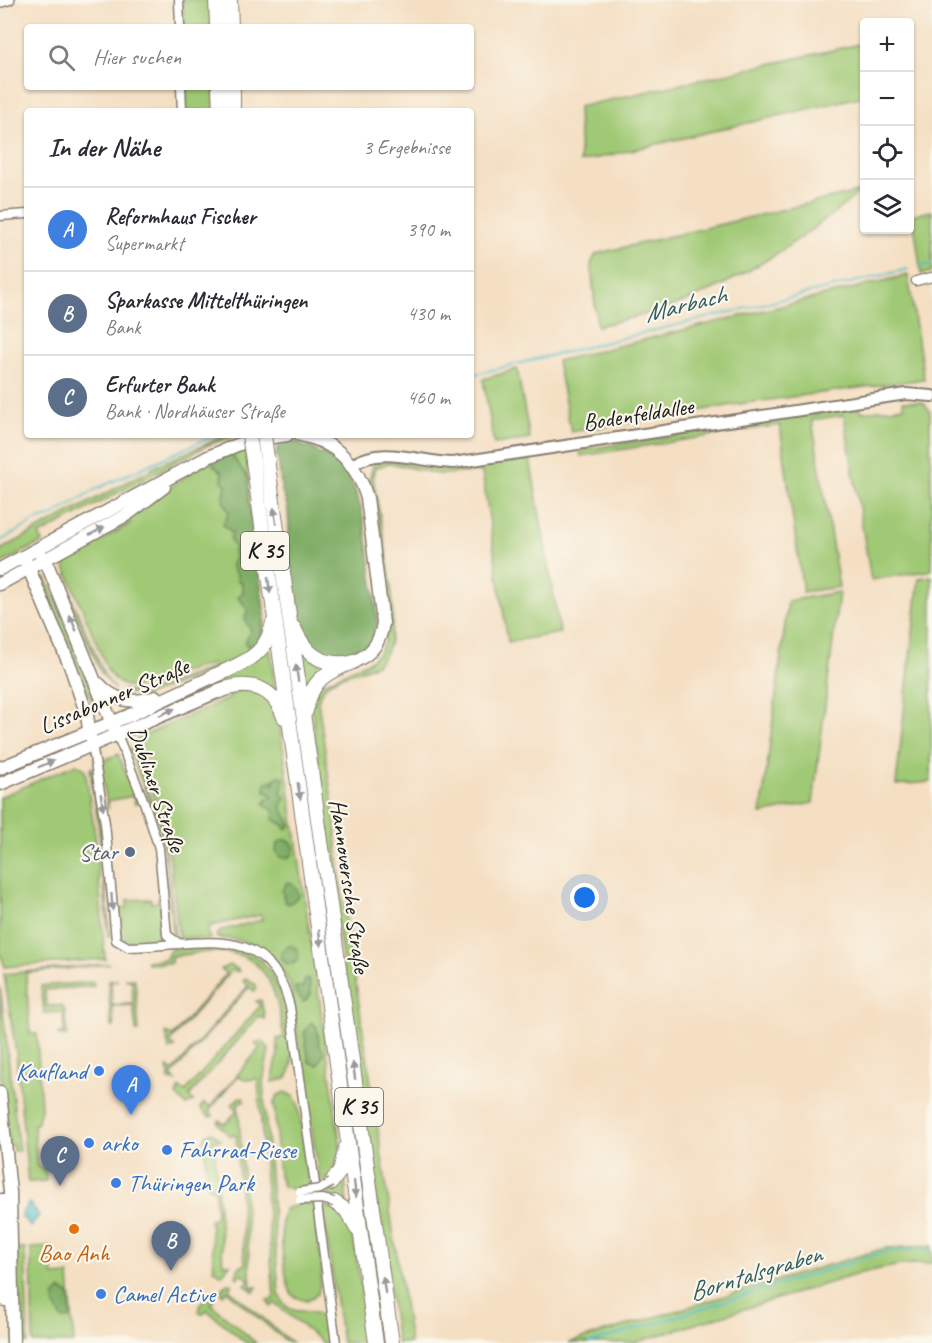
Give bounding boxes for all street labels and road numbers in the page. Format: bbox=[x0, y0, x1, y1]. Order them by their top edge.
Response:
street label: Bodenfeldallee bbox=[581, 390, 698, 438]
road number: K 35 bbox=[241, 532, 289, 570]
street label: Lissabonner Straße bbox=[35, 650, 195, 741]
street label: Dubliner Straße bbox=[122, 722, 193, 858]
street label: Hannoversche Straße bbox=[323, 797, 377, 977]
road number: K 35 bbox=[335, 1088, 383, 1126]

